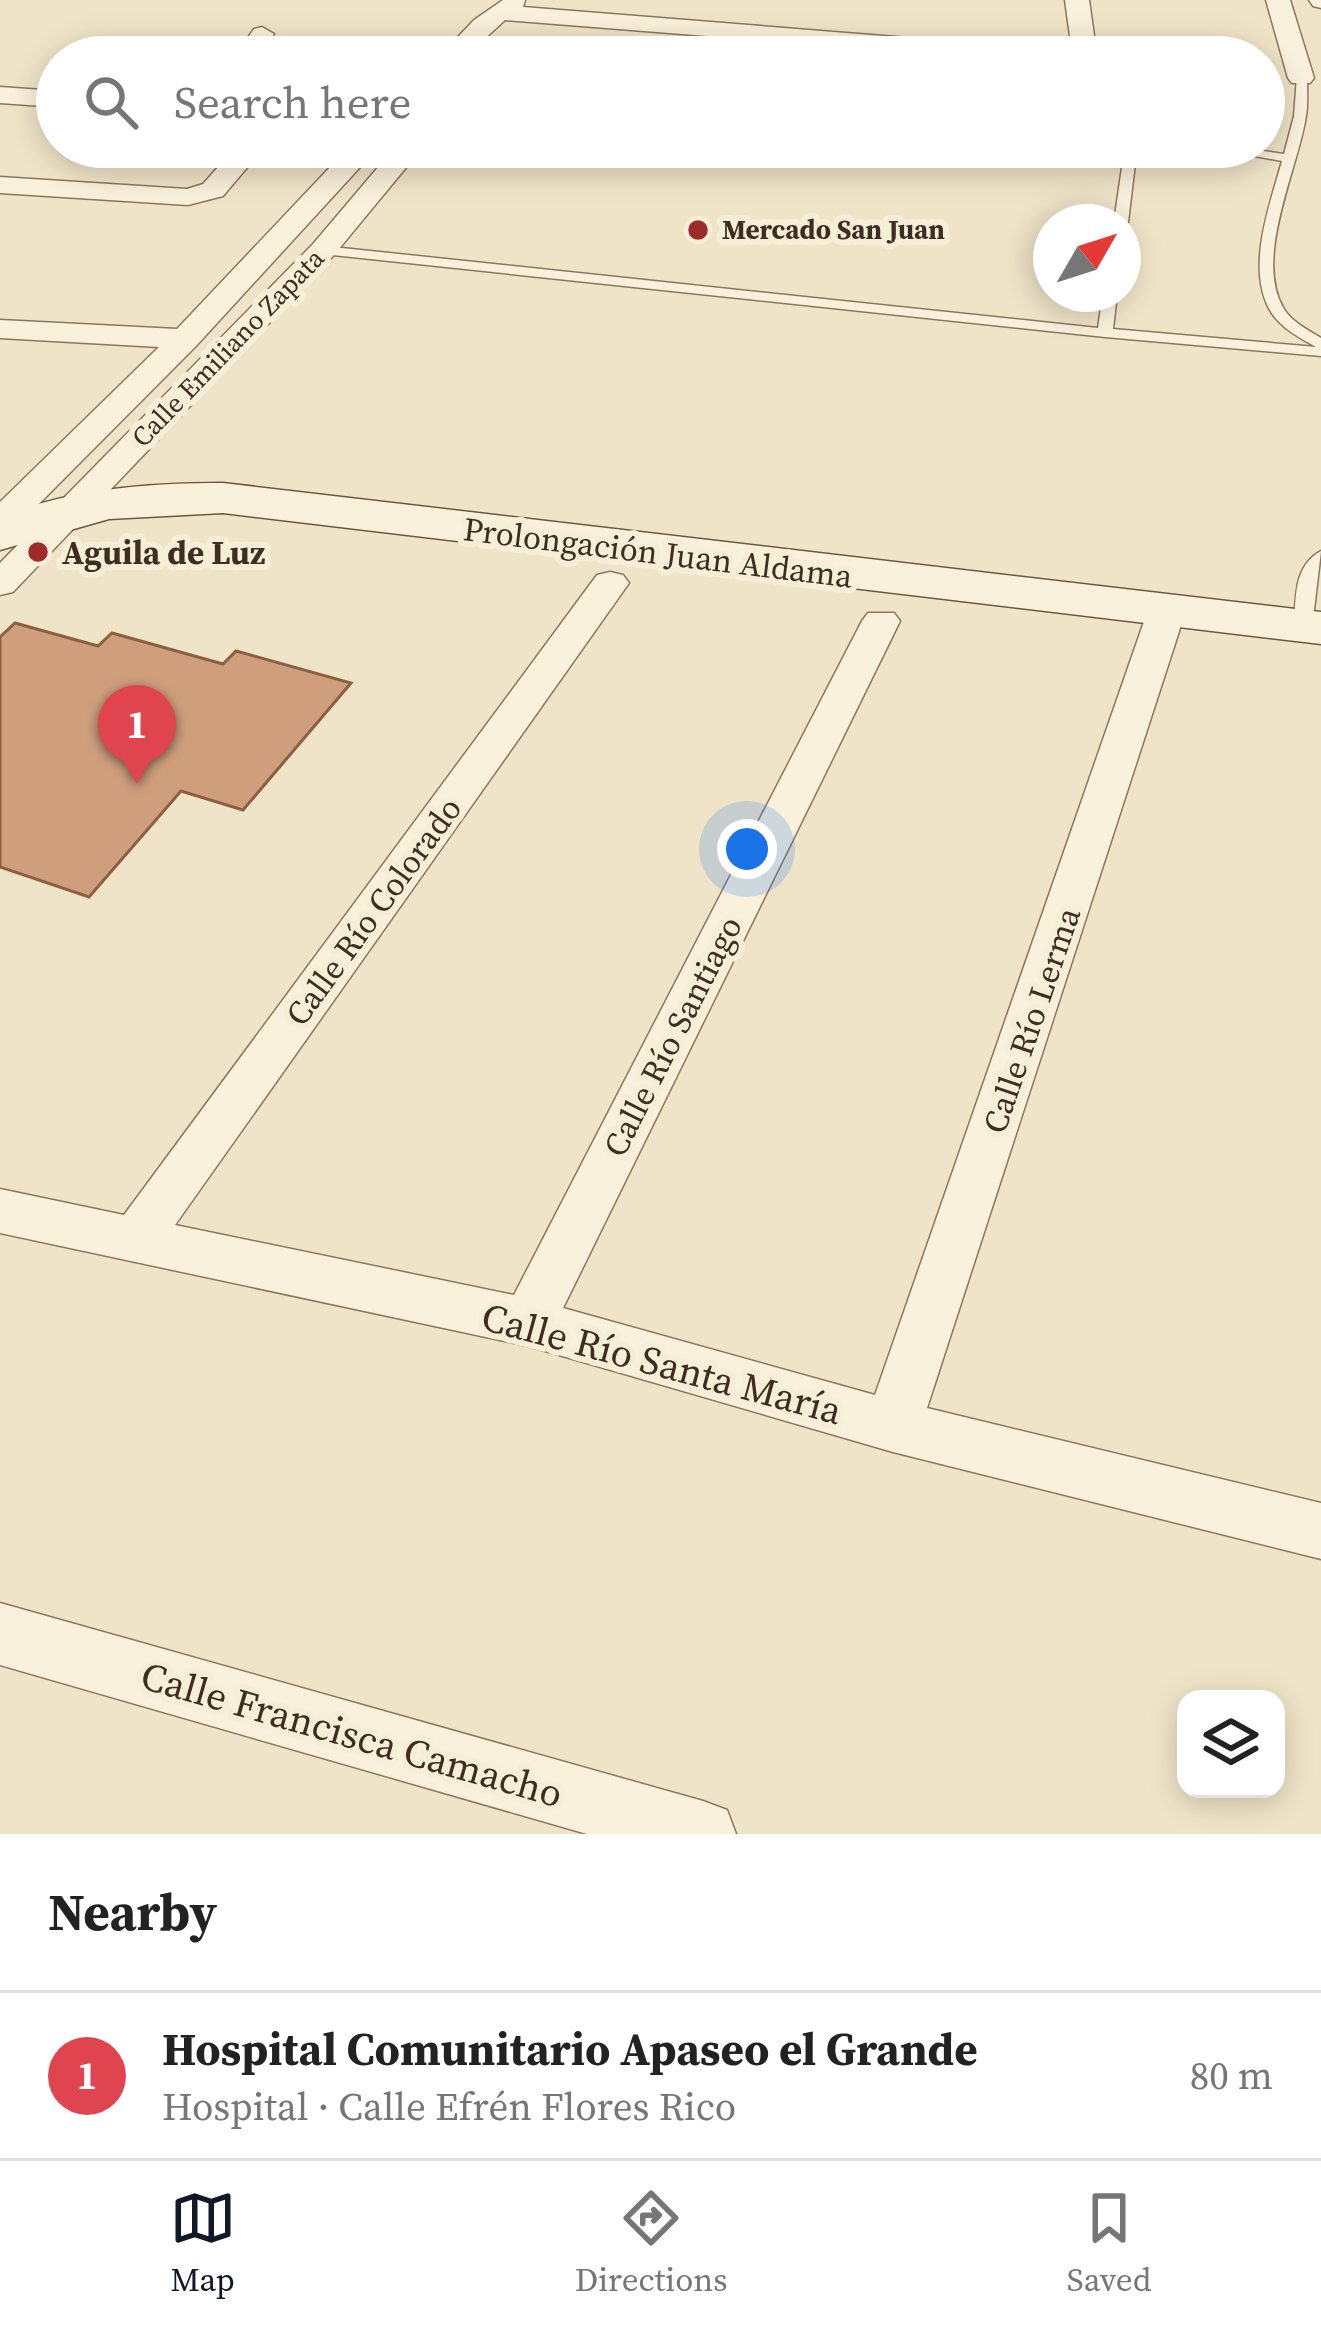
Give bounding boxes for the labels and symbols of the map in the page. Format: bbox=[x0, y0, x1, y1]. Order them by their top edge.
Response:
north arrow bbox=[1033, 204, 1141, 312]
place label: Mercado San Juan bbox=[722, 211, 945, 248]
marker: Mercado San Juan bbox=[685, 217, 711, 243]
street label: Calle Emiliano Zapata bbox=[123, 240, 332, 455]
street label: Prolongación Juan Aldama bbox=[461, 506, 855, 599]
place label: Aguila de Luz bbox=[62, 530, 265, 575]
marker: Aguila de Luz bbox=[25, 539, 51, 565]
pin: 1 bbox=[98, 685, 176, 784]
street label: Calle Río Colorado bbox=[275, 788, 472, 1035]
your location bbox=[717, 819, 777, 879]
street label: Calle Río Lerma bbox=[972, 901, 1091, 1139]
street label: Calle Río Santiago bbox=[592, 908, 752, 1164]
street label: Calle Río Santa María bbox=[476, 1290, 848, 1437]
street label: Calle Francisca Camacho bbox=[135, 1649, 569, 1820]

